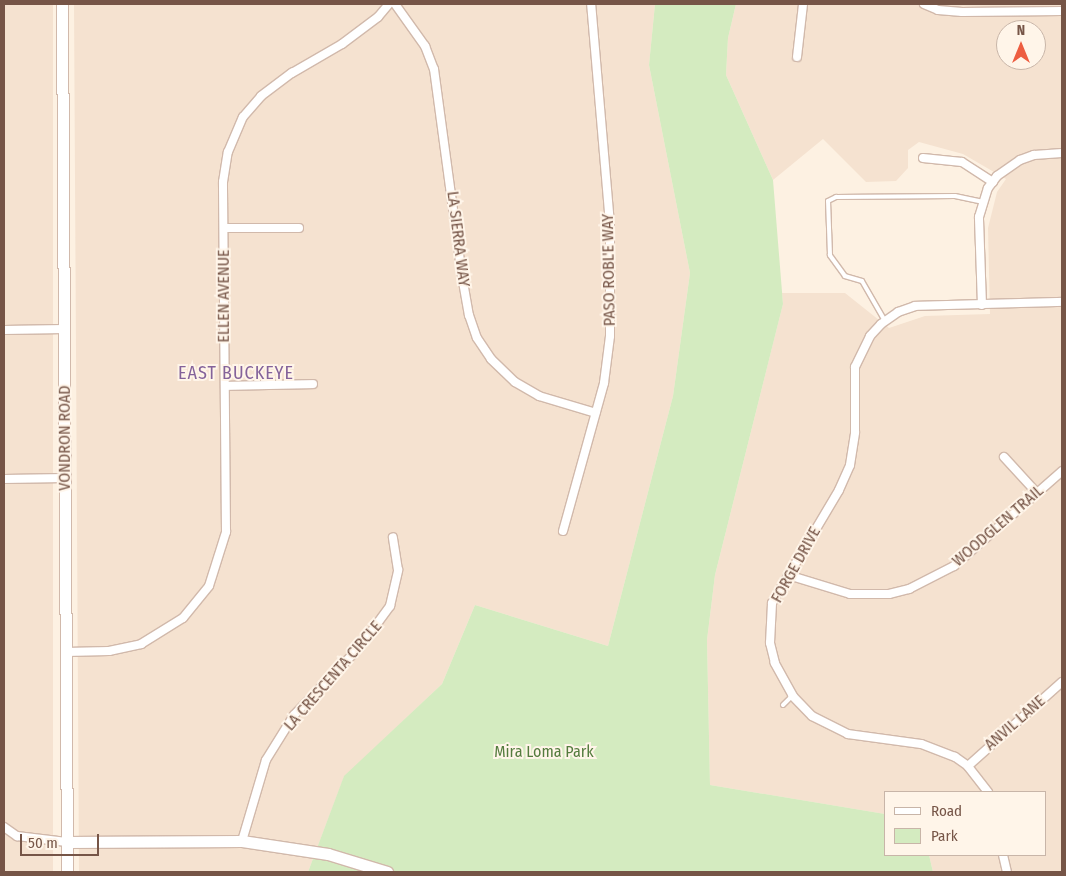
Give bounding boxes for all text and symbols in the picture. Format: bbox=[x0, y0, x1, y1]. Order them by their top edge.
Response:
north arrow bbox=[996, 20, 1046, 70]
text: N bbox=[1017, 22, 1025, 39]
street label: LA SIERRA WAY bbox=[443, 190, 473, 288]
street label: PASO ROBL'E WAY bbox=[598, 214, 620, 326]
street label: ELLEN AVENUE bbox=[214, 249, 234, 343]
district label: EAST BUCKEYE bbox=[177, 362, 295, 384]
street label: VONDRON ROAD bbox=[55, 385, 75, 491]
street label: WOODGLEN TRAIL bbox=[949, 481, 1047, 571]
street label: FORGE DRIVE bbox=[767, 524, 825, 606]
street label: LA CRESCENTA CIRCLE bbox=[280, 617, 386, 735]
street label: ANVIL LANE bbox=[981, 691, 1049, 755]
park label: Mira Loma Park bbox=[494, 742, 594, 762]
legend bbox=[884, 791, 1046, 856]
text: Road bbox=[931, 802, 962, 820]
scale bar bbox=[22, 824, 101, 856]
text: Park bbox=[931, 827, 958, 845]
text: 50 m bbox=[28, 834, 58, 852]

